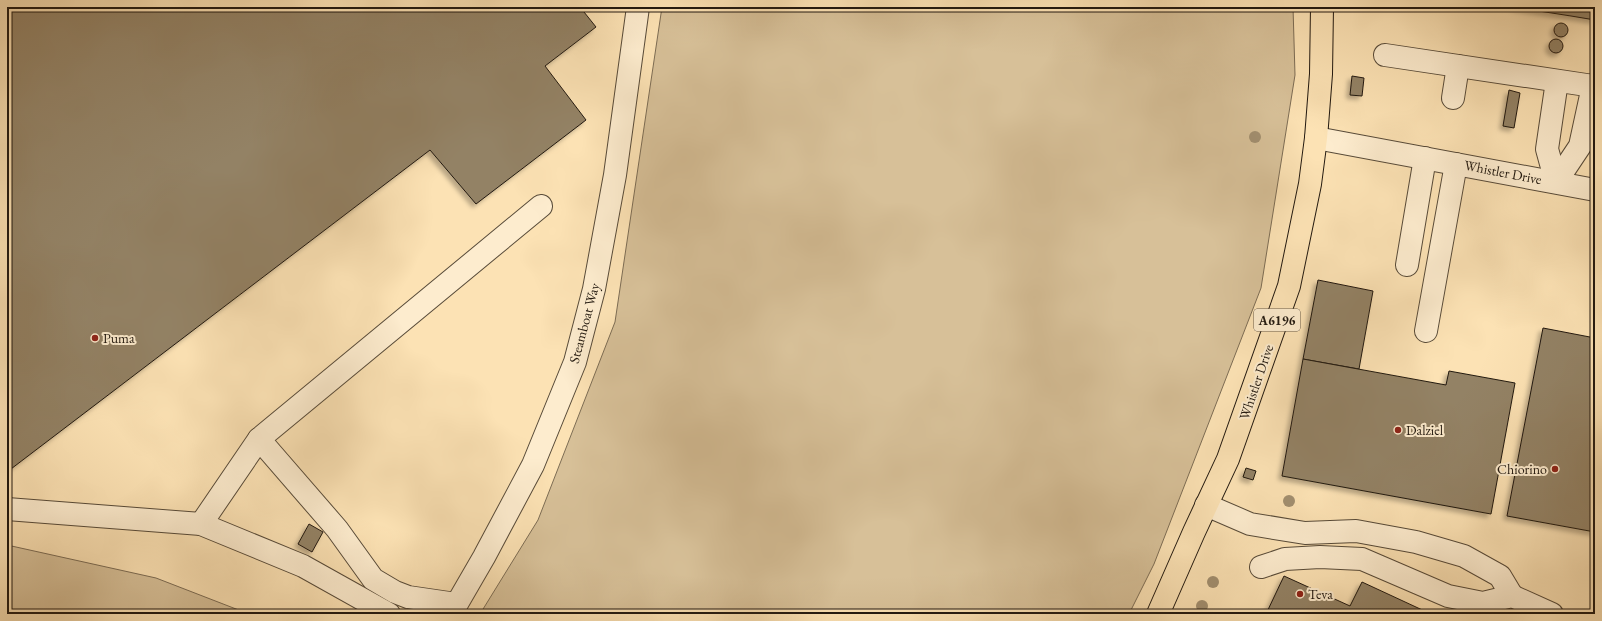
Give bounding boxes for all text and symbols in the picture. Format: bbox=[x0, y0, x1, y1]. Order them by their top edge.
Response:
street label: Whistler Drive bbox=[1463, 156, 1544, 188]
street label: Steamboat Way bbox=[565, 280, 604, 365]
road number: A6196 bbox=[1254, 309, 1300, 331]
place label: Puma bbox=[103, 329, 135, 347]
marker: Puma bbox=[90, 333, 100, 343]
street label: Whistler Drive bbox=[1235, 341, 1277, 422]
place label: Dalziel bbox=[1406, 421, 1444, 439]
marker: Dalziel bbox=[1393, 425, 1403, 435]
place label: Chiorino bbox=[1497, 460, 1547, 478]
marker: Chiorino bbox=[1550, 464, 1560, 474]
place label: Teva bbox=[1308, 585, 1333, 603]
marker: Teva bbox=[1295, 589, 1305, 599]

